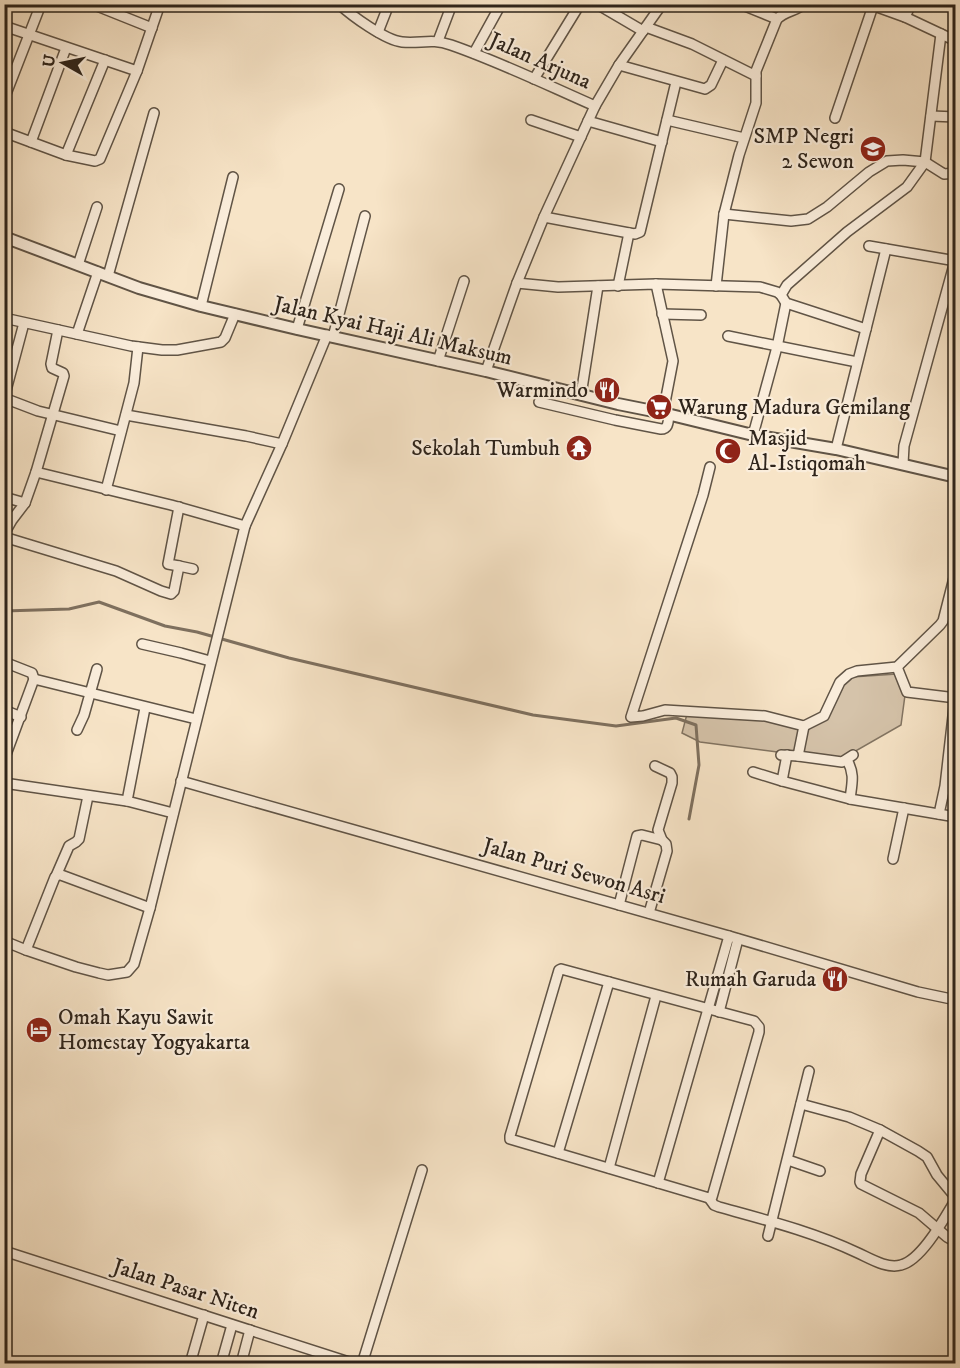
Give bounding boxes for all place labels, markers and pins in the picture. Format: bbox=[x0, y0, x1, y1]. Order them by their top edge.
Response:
place label: SMP Negri 2 Sewon bbox=[754, 123, 854, 175]
school or university icon: SMP Negri 2 Sewon bbox=[858, 134, 888, 164]
restaurant icon: Warmindo bbox=[592, 375, 622, 405]
place label: Warmindo bbox=[495, 377, 588, 404]
supermarket icon: Warung Madura Gemilang bbox=[644, 392, 674, 422]
place label: Warung Madura Gemilang bbox=[677, 394, 910, 421]
place label: Masjid Al-Istiqomah bbox=[748, 425, 866, 477]
temple icon: Sekolah Tumbuh bbox=[564, 433, 594, 463]
place label: Sekolah Tumbuh bbox=[411, 435, 560, 462]
mosque icon: Masjid Al-Istiqomah bbox=[713, 436, 743, 466]
restaurant icon: Rumah Garuda bbox=[820, 964, 850, 994]
place label: Rumah Garuda bbox=[685, 966, 817, 993]
place label: Omah Kayu Sawit Homestay Yogyakarta bbox=[58, 1004, 251, 1056]
hotel icon: Omah Kayu Sawit Homestay Yogyakarta bbox=[24, 1015, 54, 1045]

